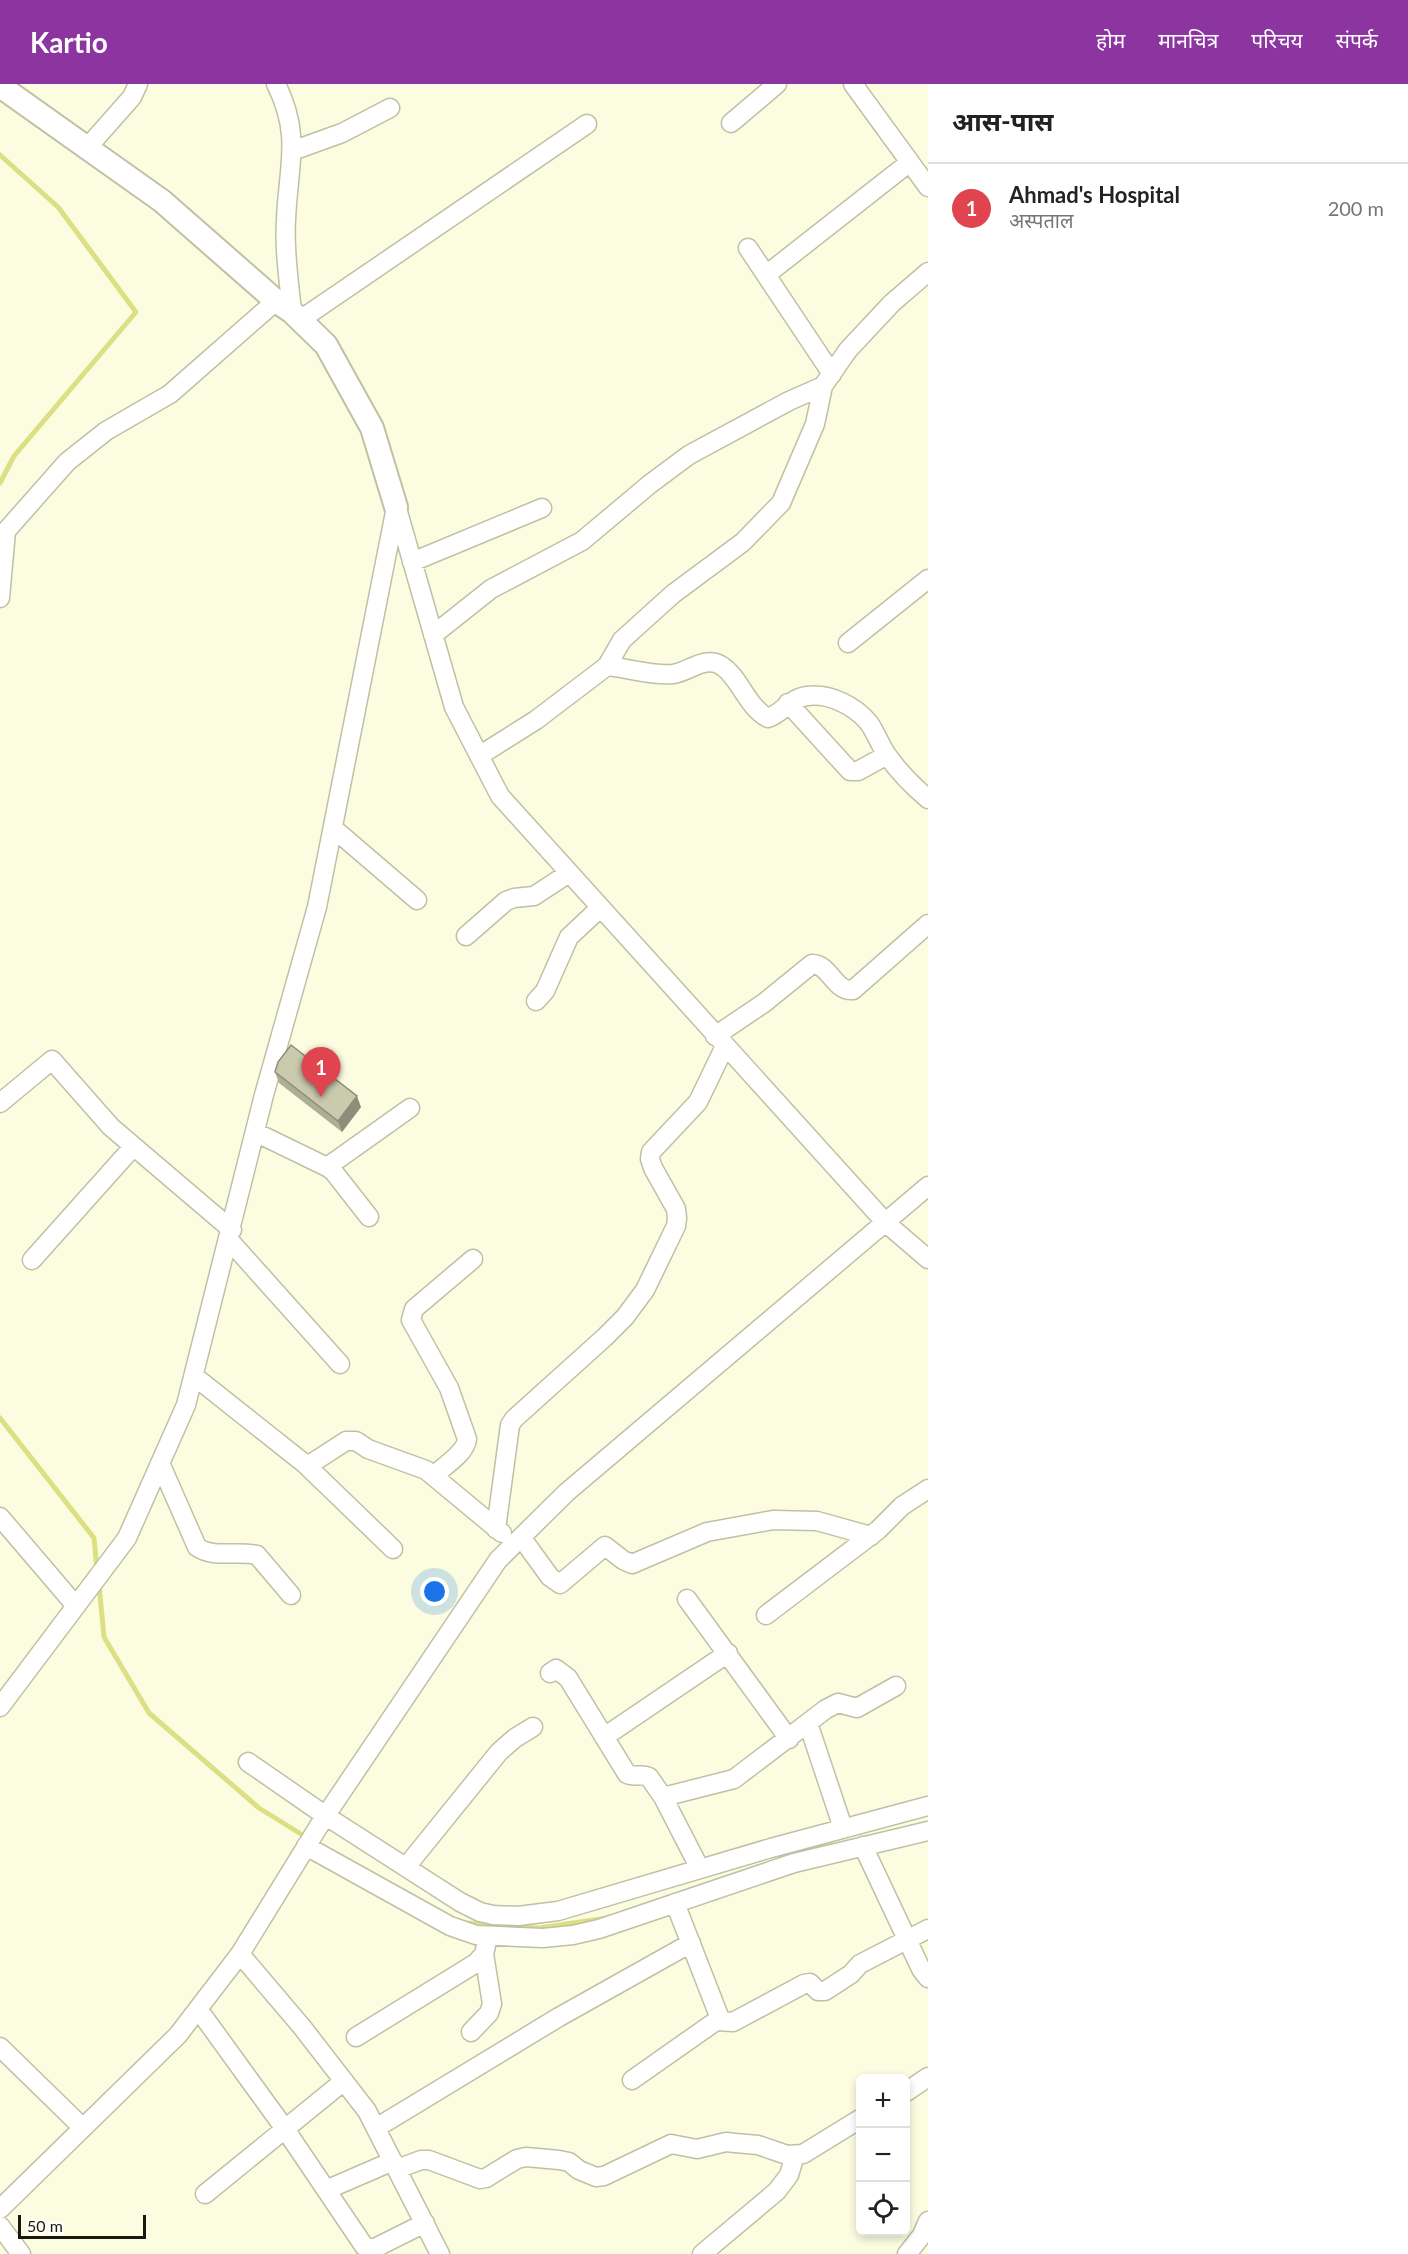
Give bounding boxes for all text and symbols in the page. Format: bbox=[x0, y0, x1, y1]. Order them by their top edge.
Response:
text: Kartio bbox=[30, 25, 108, 59]
text: होम bbox=[1096, 27, 1125, 52]
text: मानचित्र bbox=[1158, 27, 1218, 52]
text: परिचय bbox=[1251, 27, 1303, 52]
text: संपर्क bbox=[1336, 27, 1378, 52]
text: आस-पास bbox=[952, 105, 1054, 137]
text: Ahmad's Hospital bbox=[1009, 181, 1180, 208]
text: 1 bbox=[966, 196, 977, 220]
text: 200 m bbox=[1328, 196, 1384, 220]
text: अस्पताल bbox=[1009, 208, 1074, 232]
pin: 1 bbox=[302, 1048, 340, 1097]
your location bbox=[420, 1577, 449, 1606]
map controls bbox=[856, 2074, 910, 2236]
button: + bbox=[856, 2074, 910, 2128]
button: − bbox=[856, 2128, 910, 2182]
button: locate bbox=[856, 2182, 910, 2236]
scale bar bbox=[18, 2212, 146, 2240]
text: 50 m bbox=[27, 2216, 63, 2235]

